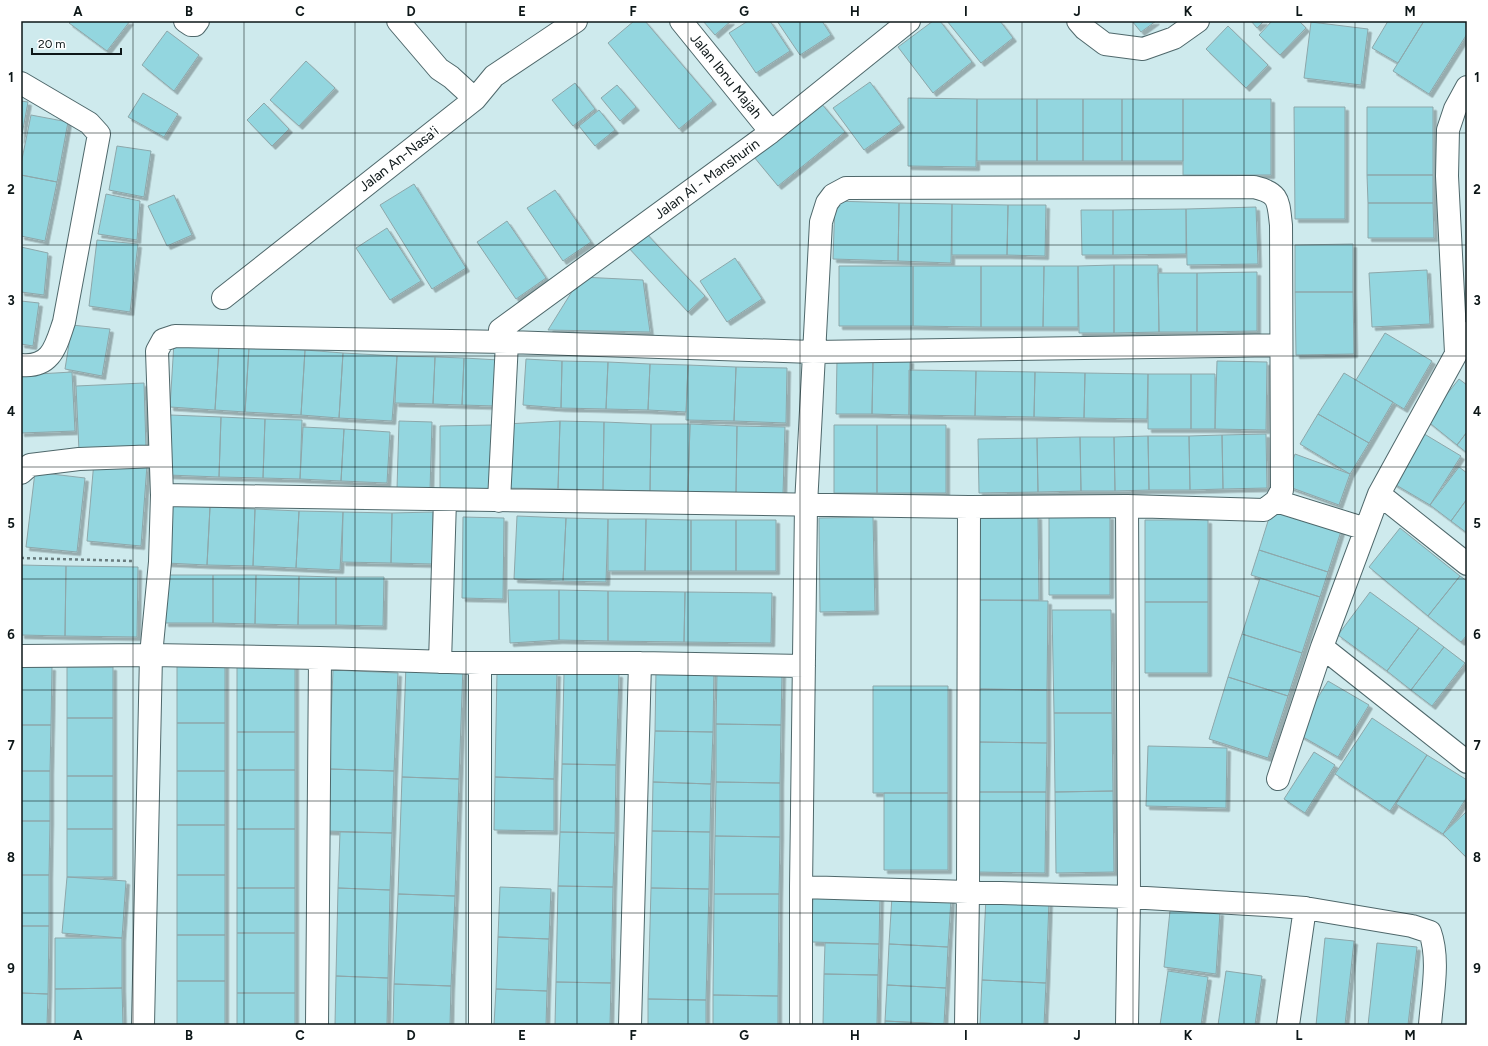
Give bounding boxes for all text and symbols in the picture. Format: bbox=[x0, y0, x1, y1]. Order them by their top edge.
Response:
text: A bbox=[73, 4, 83, 19]
text: B bbox=[185, 4, 193, 19]
text: C bbox=[295, 4, 305, 19]
text: D bbox=[406, 4, 416, 19]
text: E bbox=[518, 4, 526, 19]
text: F bbox=[629, 4, 637, 19]
text: G bbox=[739, 4, 749, 19]
text: H bbox=[850, 4, 860, 19]
text: I bbox=[964, 4, 968, 19]
text: J bbox=[1073, 4, 1081, 19]
text: K bbox=[1184, 4, 1193, 19]
text: L bbox=[1296, 4, 1303, 19]
text: M bbox=[1404, 4, 1416, 19]
scale bar bbox=[32, 30, 121, 56]
street label: Jalan Ibnu Majah bbox=[686, 30, 766, 122]
text: 20 m bbox=[38, 37, 66, 51]
text: 1 bbox=[8, 70, 14, 85]
text: 1 bbox=[1474, 70, 1480, 85]
street label: Jalan An-Nasa'i bbox=[356, 123, 442, 195]
street label: Jalan Al - Manshurin bbox=[651, 135, 763, 223]
text: 2 bbox=[7, 182, 15, 197]
text: 2 bbox=[1473, 182, 1481, 197]
text: 3 bbox=[7, 293, 15, 308]
text: 3 bbox=[1473, 293, 1481, 308]
text: 4 bbox=[7, 404, 15, 419]
text: 4 bbox=[1473, 404, 1481, 419]
text: 5 bbox=[7, 516, 15, 531]
text: 5 bbox=[1473, 516, 1481, 531]
text: 6 bbox=[7, 627, 15, 642]
text: 6 bbox=[1473, 627, 1481, 642]
text: 7 bbox=[7, 738, 15, 753]
text: 7 bbox=[1473, 738, 1481, 753]
text: 8 bbox=[7, 850, 15, 865]
text: 8 bbox=[1473, 850, 1481, 865]
text: 9 bbox=[7, 961, 15, 976]
text: 9 bbox=[1473, 961, 1481, 976]
text: A bbox=[73, 1028, 83, 1043]
text: B bbox=[185, 1028, 193, 1043]
text: C bbox=[295, 1028, 305, 1043]
text: D bbox=[406, 1028, 416, 1043]
text: E bbox=[518, 1028, 526, 1043]
text: F bbox=[629, 1028, 637, 1043]
text: G bbox=[739, 1028, 749, 1043]
text: H bbox=[850, 1028, 860, 1043]
text: I bbox=[964, 1028, 968, 1043]
text: J bbox=[1073, 1028, 1081, 1043]
text: K bbox=[1184, 1028, 1193, 1043]
text: L bbox=[1296, 1028, 1303, 1043]
text: M bbox=[1404, 1028, 1416, 1043]

